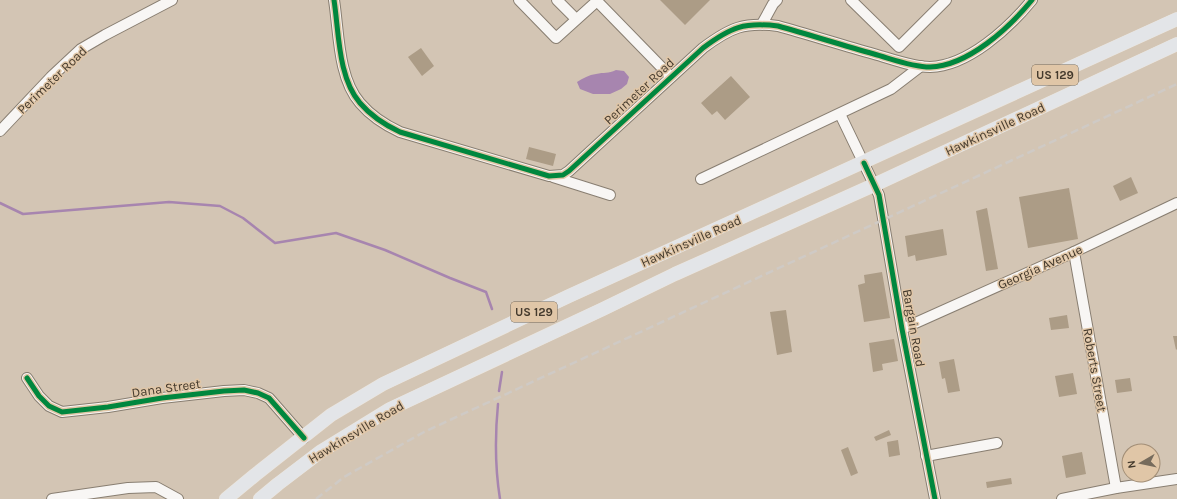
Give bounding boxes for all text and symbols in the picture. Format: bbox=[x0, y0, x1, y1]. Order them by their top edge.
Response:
street label: Perimeter Road bbox=[14, 43, 90, 117]
street label: Perimeter Road bbox=[601, 55, 677, 127]
road number: US 129 bbox=[1032, 65, 1078, 85]
street label: Hawkinsville Road bbox=[943, 99, 1047, 159]
street label: Hawkinsville Road bbox=[638, 212, 744, 270]
street label: Georgia Avenue bbox=[995, 242, 1085, 292]
street label: Bargain Road bbox=[900, 288, 928, 368]
road number: US 129 bbox=[511, 302, 557, 322]
street label: Roberts Street bbox=[1080, 327, 1110, 413]
street label: Dana Street bbox=[131, 376, 202, 400]
street label: Hawkinsville Road bbox=[306, 398, 406, 466]
north arrow bbox=[1121, 443, 1161, 483]
text: N bbox=[1125, 460, 1139, 469]

